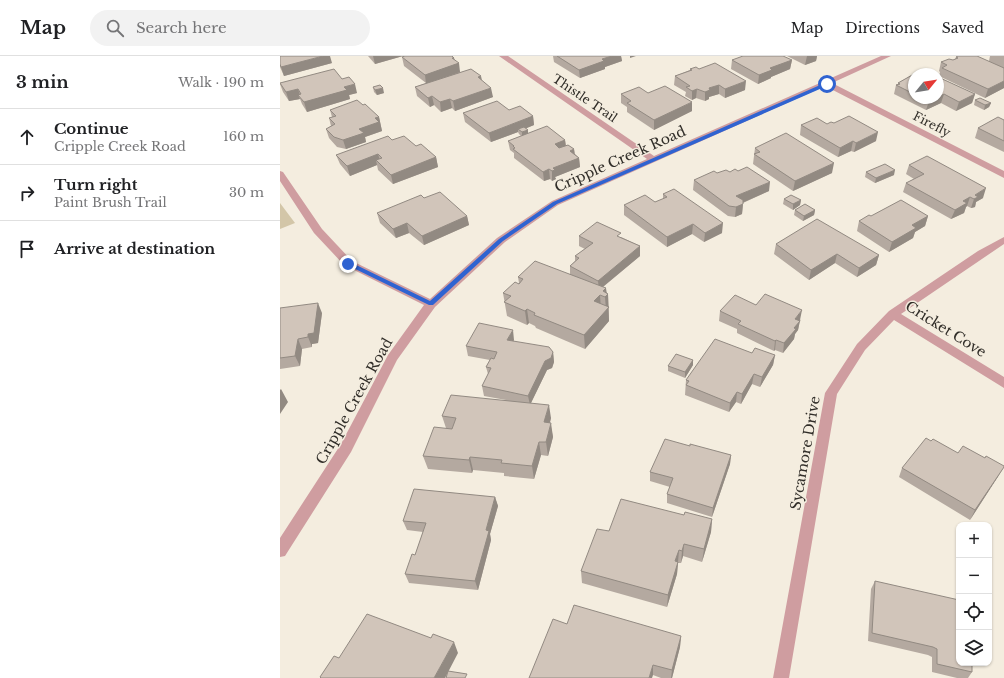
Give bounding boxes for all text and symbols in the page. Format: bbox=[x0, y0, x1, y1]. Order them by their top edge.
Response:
search box bbox=[90, 10, 370, 46]
text: Map bbox=[20, 16, 66, 39]
icon: search bbox=[104, 17, 126, 39]
text: Search here bbox=[136, 18, 227, 37]
text: Map bbox=[791, 19, 823, 37]
text: Directions bbox=[845, 19, 920, 37]
text: Saved bbox=[942, 19, 984, 37]
north arrow bbox=[908, 68, 944, 104]
street label: Thistle Trail bbox=[550, 71, 620, 125]
text: 3 min bbox=[16, 72, 69, 93]
text: Walk · 190 m bbox=[178, 74, 264, 91]
route start bbox=[818, 75, 836, 93]
street label: Firefly bbox=[911, 108, 954, 140]
text: Continue bbox=[54, 119, 129, 138]
street label: Cripple Creek Road bbox=[552, 122, 689, 196]
icon: ahead bbox=[16, 126, 38, 148]
text: 160 m bbox=[223, 128, 264, 145]
text: Cripple Creek Road bbox=[54, 138, 186, 155]
text: Turn right bbox=[54, 175, 137, 194]
icon: right bbox=[16, 182, 38, 204]
text: 30 m bbox=[229, 184, 264, 201]
text: Paint Brush Trail bbox=[54, 194, 167, 211]
icon: arrive bbox=[16, 238, 38, 260]
text: Arrive at destination bbox=[54, 239, 215, 258]
route end bbox=[339, 255, 357, 273]
street label: Cricket Cove bbox=[902, 297, 990, 361]
street label: Cripple Creek Road bbox=[312, 334, 397, 467]
street label: Sycamore Drive bbox=[786, 395, 824, 511]
map controls bbox=[956, 522, 992, 666]
button: + bbox=[956, 522, 992, 558]
button: − bbox=[956, 558, 992, 594]
button: locate bbox=[956, 594, 992, 630]
button: layers bbox=[956, 630, 992, 666]

